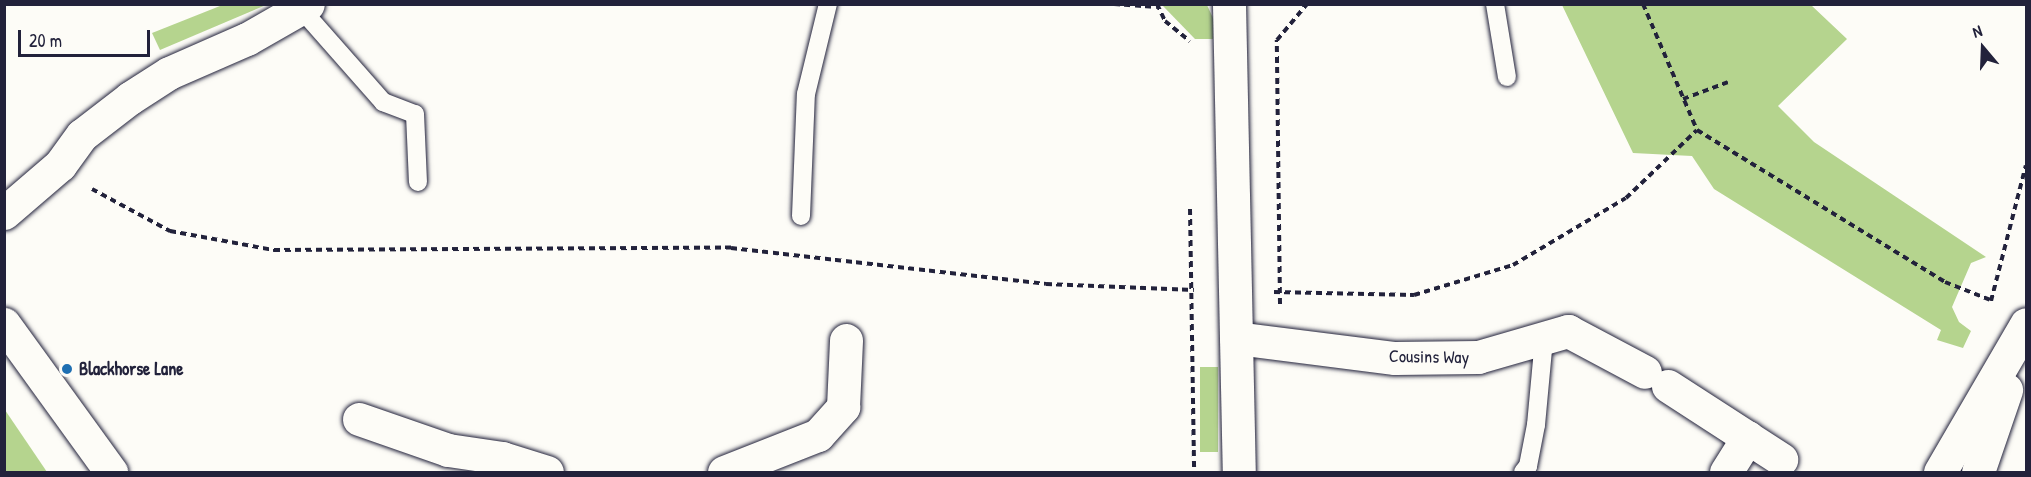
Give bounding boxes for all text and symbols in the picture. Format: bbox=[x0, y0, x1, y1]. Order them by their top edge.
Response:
scale bar bbox=[21, 18, 153, 56]
north arrow bbox=[1953, 18, 2013, 78]
text: N bbox=[1970, 19, 1985, 43]
text: 20 m bbox=[29, 28, 62, 53]
street label: Cousins Way bbox=[1389, 346, 1469, 368]
place label: Blackhorse Lane bbox=[79, 358, 183, 380]
marker: Blackhorse Lane bbox=[60, 362, 74, 376]

